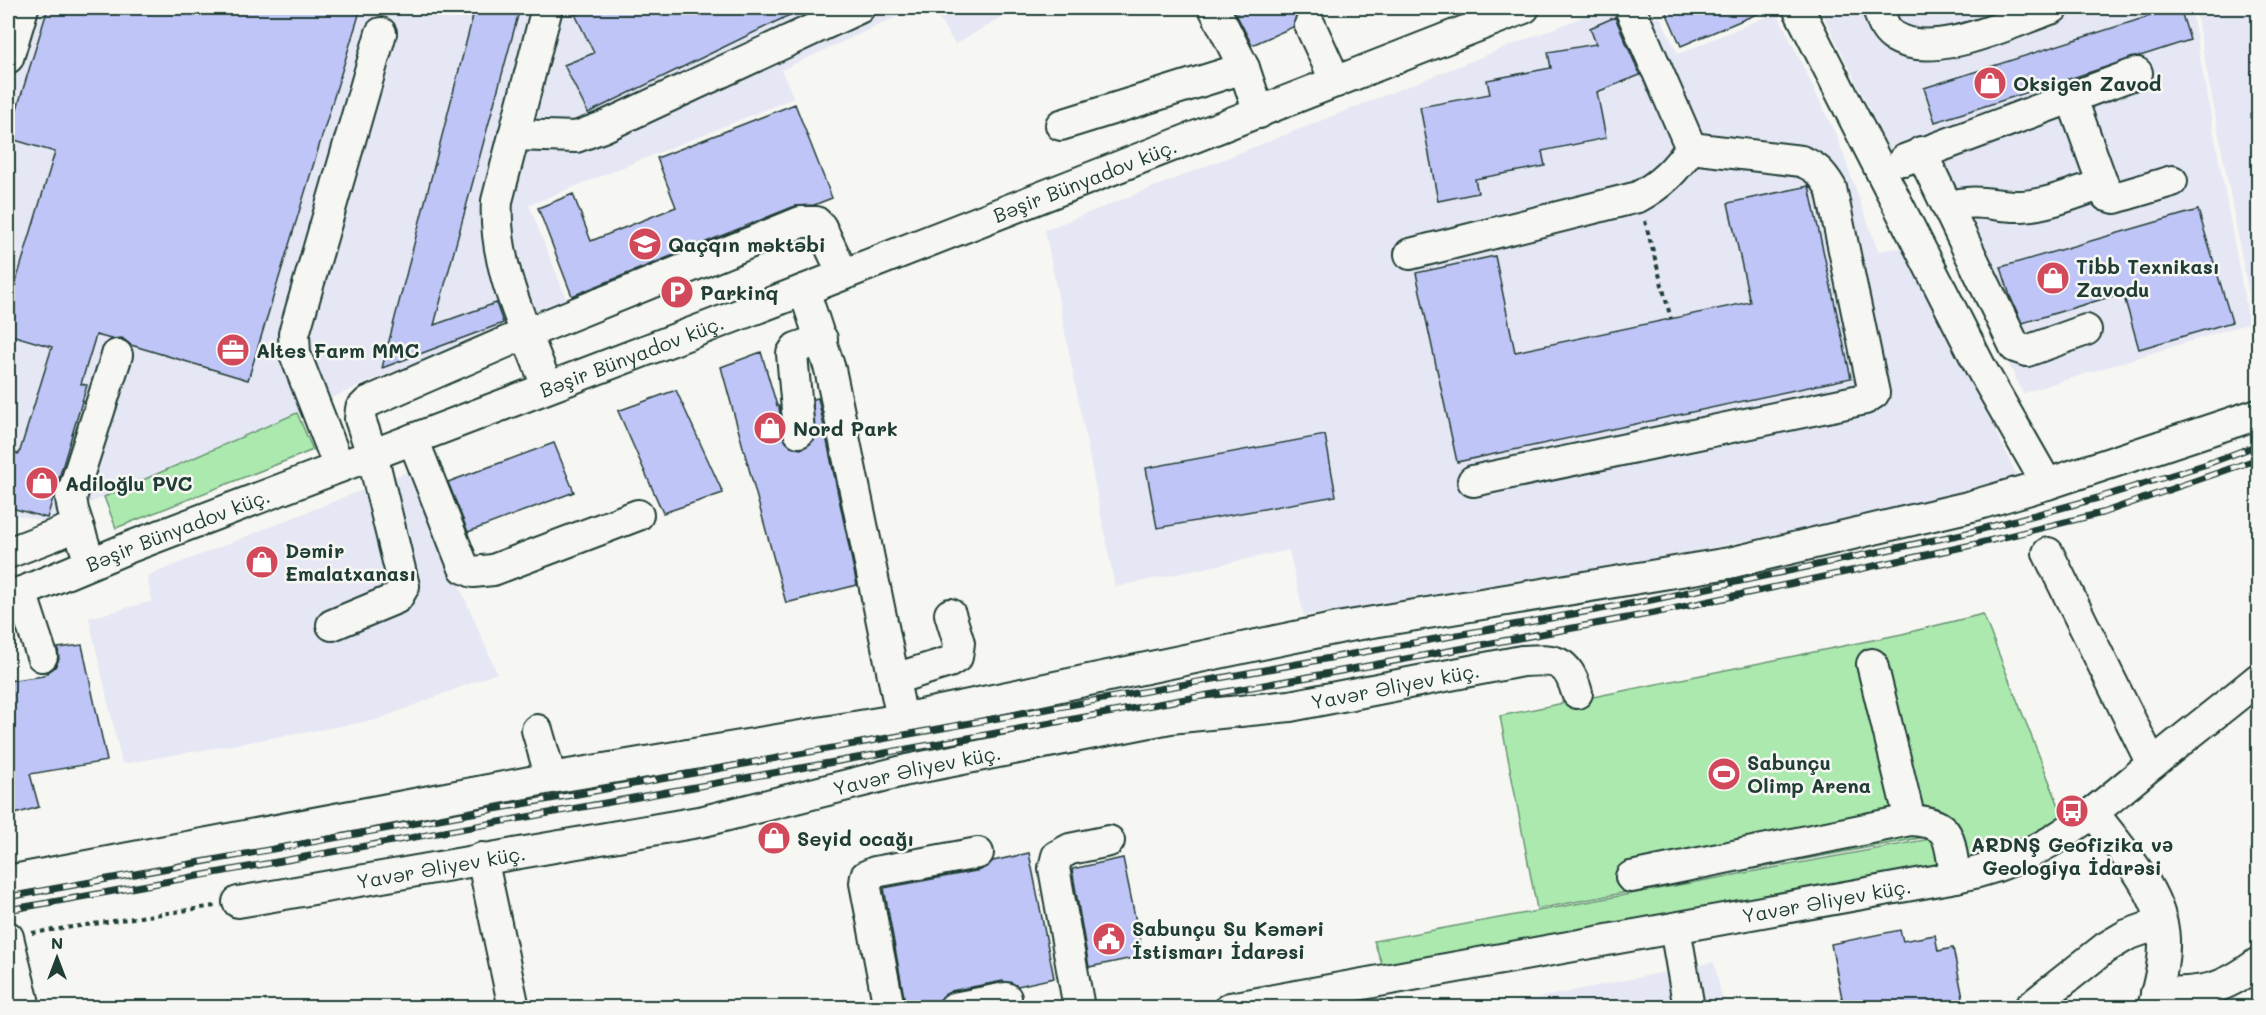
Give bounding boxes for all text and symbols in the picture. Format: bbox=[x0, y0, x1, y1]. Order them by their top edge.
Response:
shop icon: Oksigen Zavod bbox=[1972, 65, 2008, 101]
place label: Oksigen Zavod bbox=[2013, 70, 2162, 96]
street label: Bəşir Bünyadov küç. bbox=[989, 132, 1180, 228]
school or university icon: Qaçqın məktəbi bbox=[627, 226, 663, 262]
place label: Qaçqın məktəbi bbox=[668, 231, 826, 257]
place label: Tibb Texnikası Zavodu bbox=[2076, 253, 2220, 302]
shop icon: Tibb Texnikası Zavodu bbox=[2035, 260, 2071, 296]
parking icon: Parkinq bbox=[659, 274, 695, 310]
place label: Parkinq bbox=[700, 279, 778, 305]
street label: Bəşir Bünyadov küç. bbox=[536, 309, 727, 403]
office icon: Altes Farm MMC bbox=[215, 332, 251, 368]
place label: Altes Farm MMC bbox=[256, 337, 419, 363]
shop icon: Nord Park bbox=[752, 410, 788, 446]
place label: Nord Park bbox=[793, 415, 898, 441]
shop icon: Adiloğlu PVC bbox=[24, 465, 60, 501]
place label: Adiloğlu PVC bbox=[65, 470, 192, 496]
street label: Bəşir Bünyadov küç. bbox=[82, 482, 273, 577]
place label: Dəmir Emalatxanası bbox=[285, 537, 416, 586]
shop icon: Dəmir Emalatxanası bbox=[244, 544, 280, 580]
street label: Yavər Əliyev küç. bbox=[1309, 657, 1482, 715]
street label: Yavər Əliyev küç. bbox=[830, 739, 1003, 801]
place label: Sabunçu Olimp Arena bbox=[1747, 749, 1871, 798]
sports icon: Sabunçu Olimp Arena bbox=[1706, 756, 1742, 792]
bus stop icon: ARDNŞ Geofizika vә Geologiya İdarәsi bbox=[2054, 793, 2090, 829]
shop icon: Seyid ocağı bbox=[756, 820, 792, 856]
place label: Seyid ocağı bbox=[797, 825, 914, 851]
place label: ARDNŞ Geofizika vә Geologiya İdarәsi bbox=[1971, 831, 2173, 880]
street label: Yavər Əliyev küç. bbox=[354, 839, 528, 894]
street label: Yavər Əliyev küç. bbox=[1740, 872, 1913, 928]
place label: Sabunçu Su Kəməri İstismarı İdarəsi bbox=[1132, 915, 1324, 964]
public building icon: Sabunçu Su Kəməri İstismarı İdarəsi bbox=[1091, 921, 1127, 957]
north arrow bbox=[27, 928, 87, 988]
text: N bbox=[51, 932, 63, 953]

